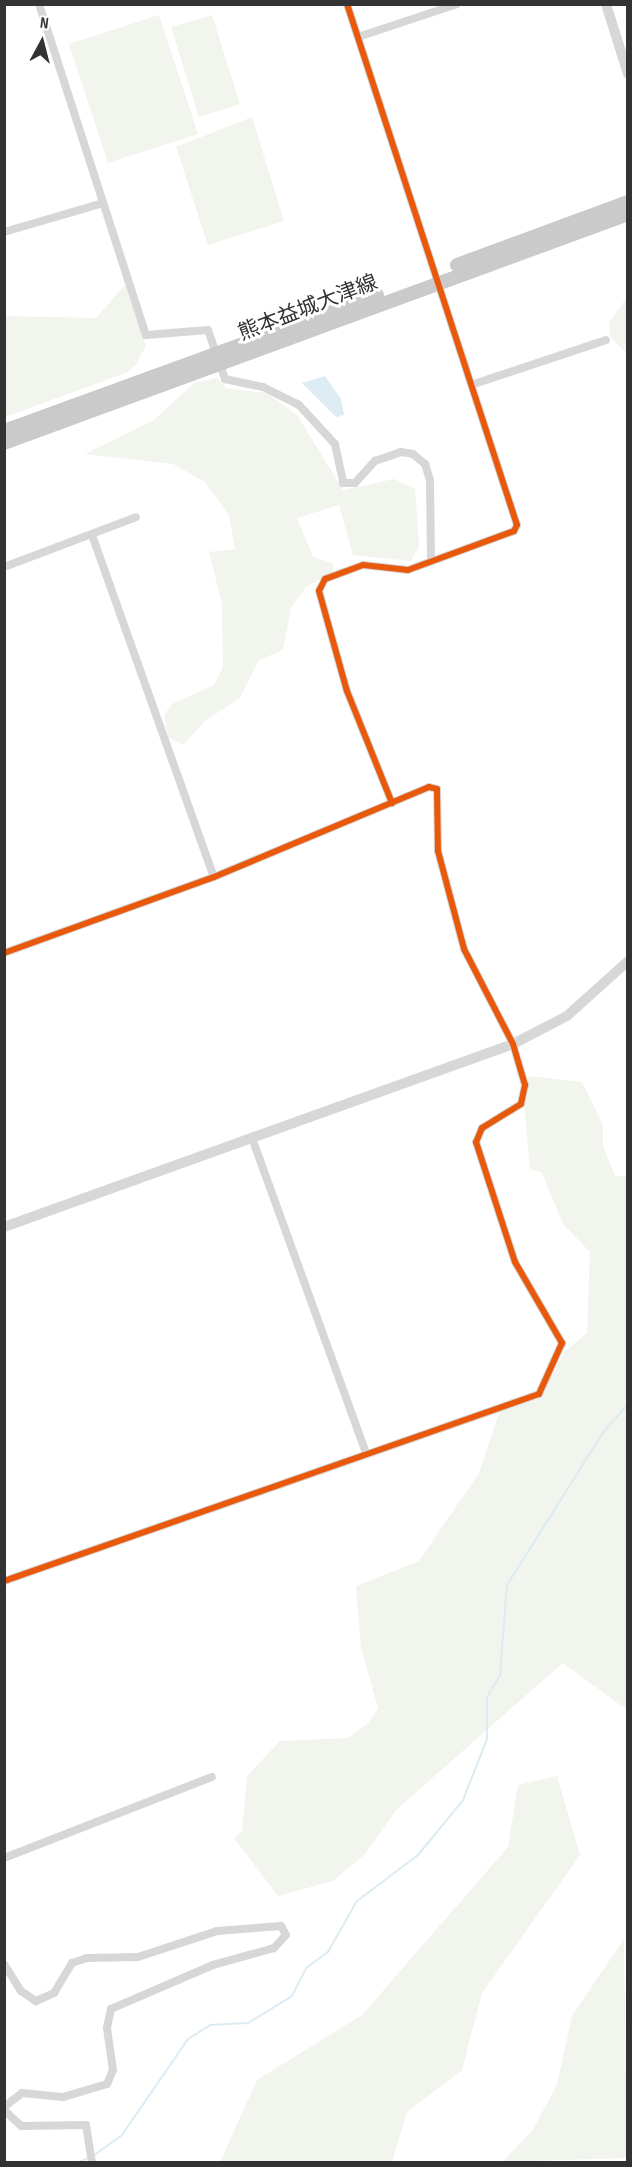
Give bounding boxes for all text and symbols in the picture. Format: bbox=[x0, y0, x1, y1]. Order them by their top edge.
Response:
north arrow bbox=[12, 12, 72, 72]
text: N bbox=[39, 14, 50, 34]
street label: 熊本益城大津線 bbox=[235, 270, 381, 346]

